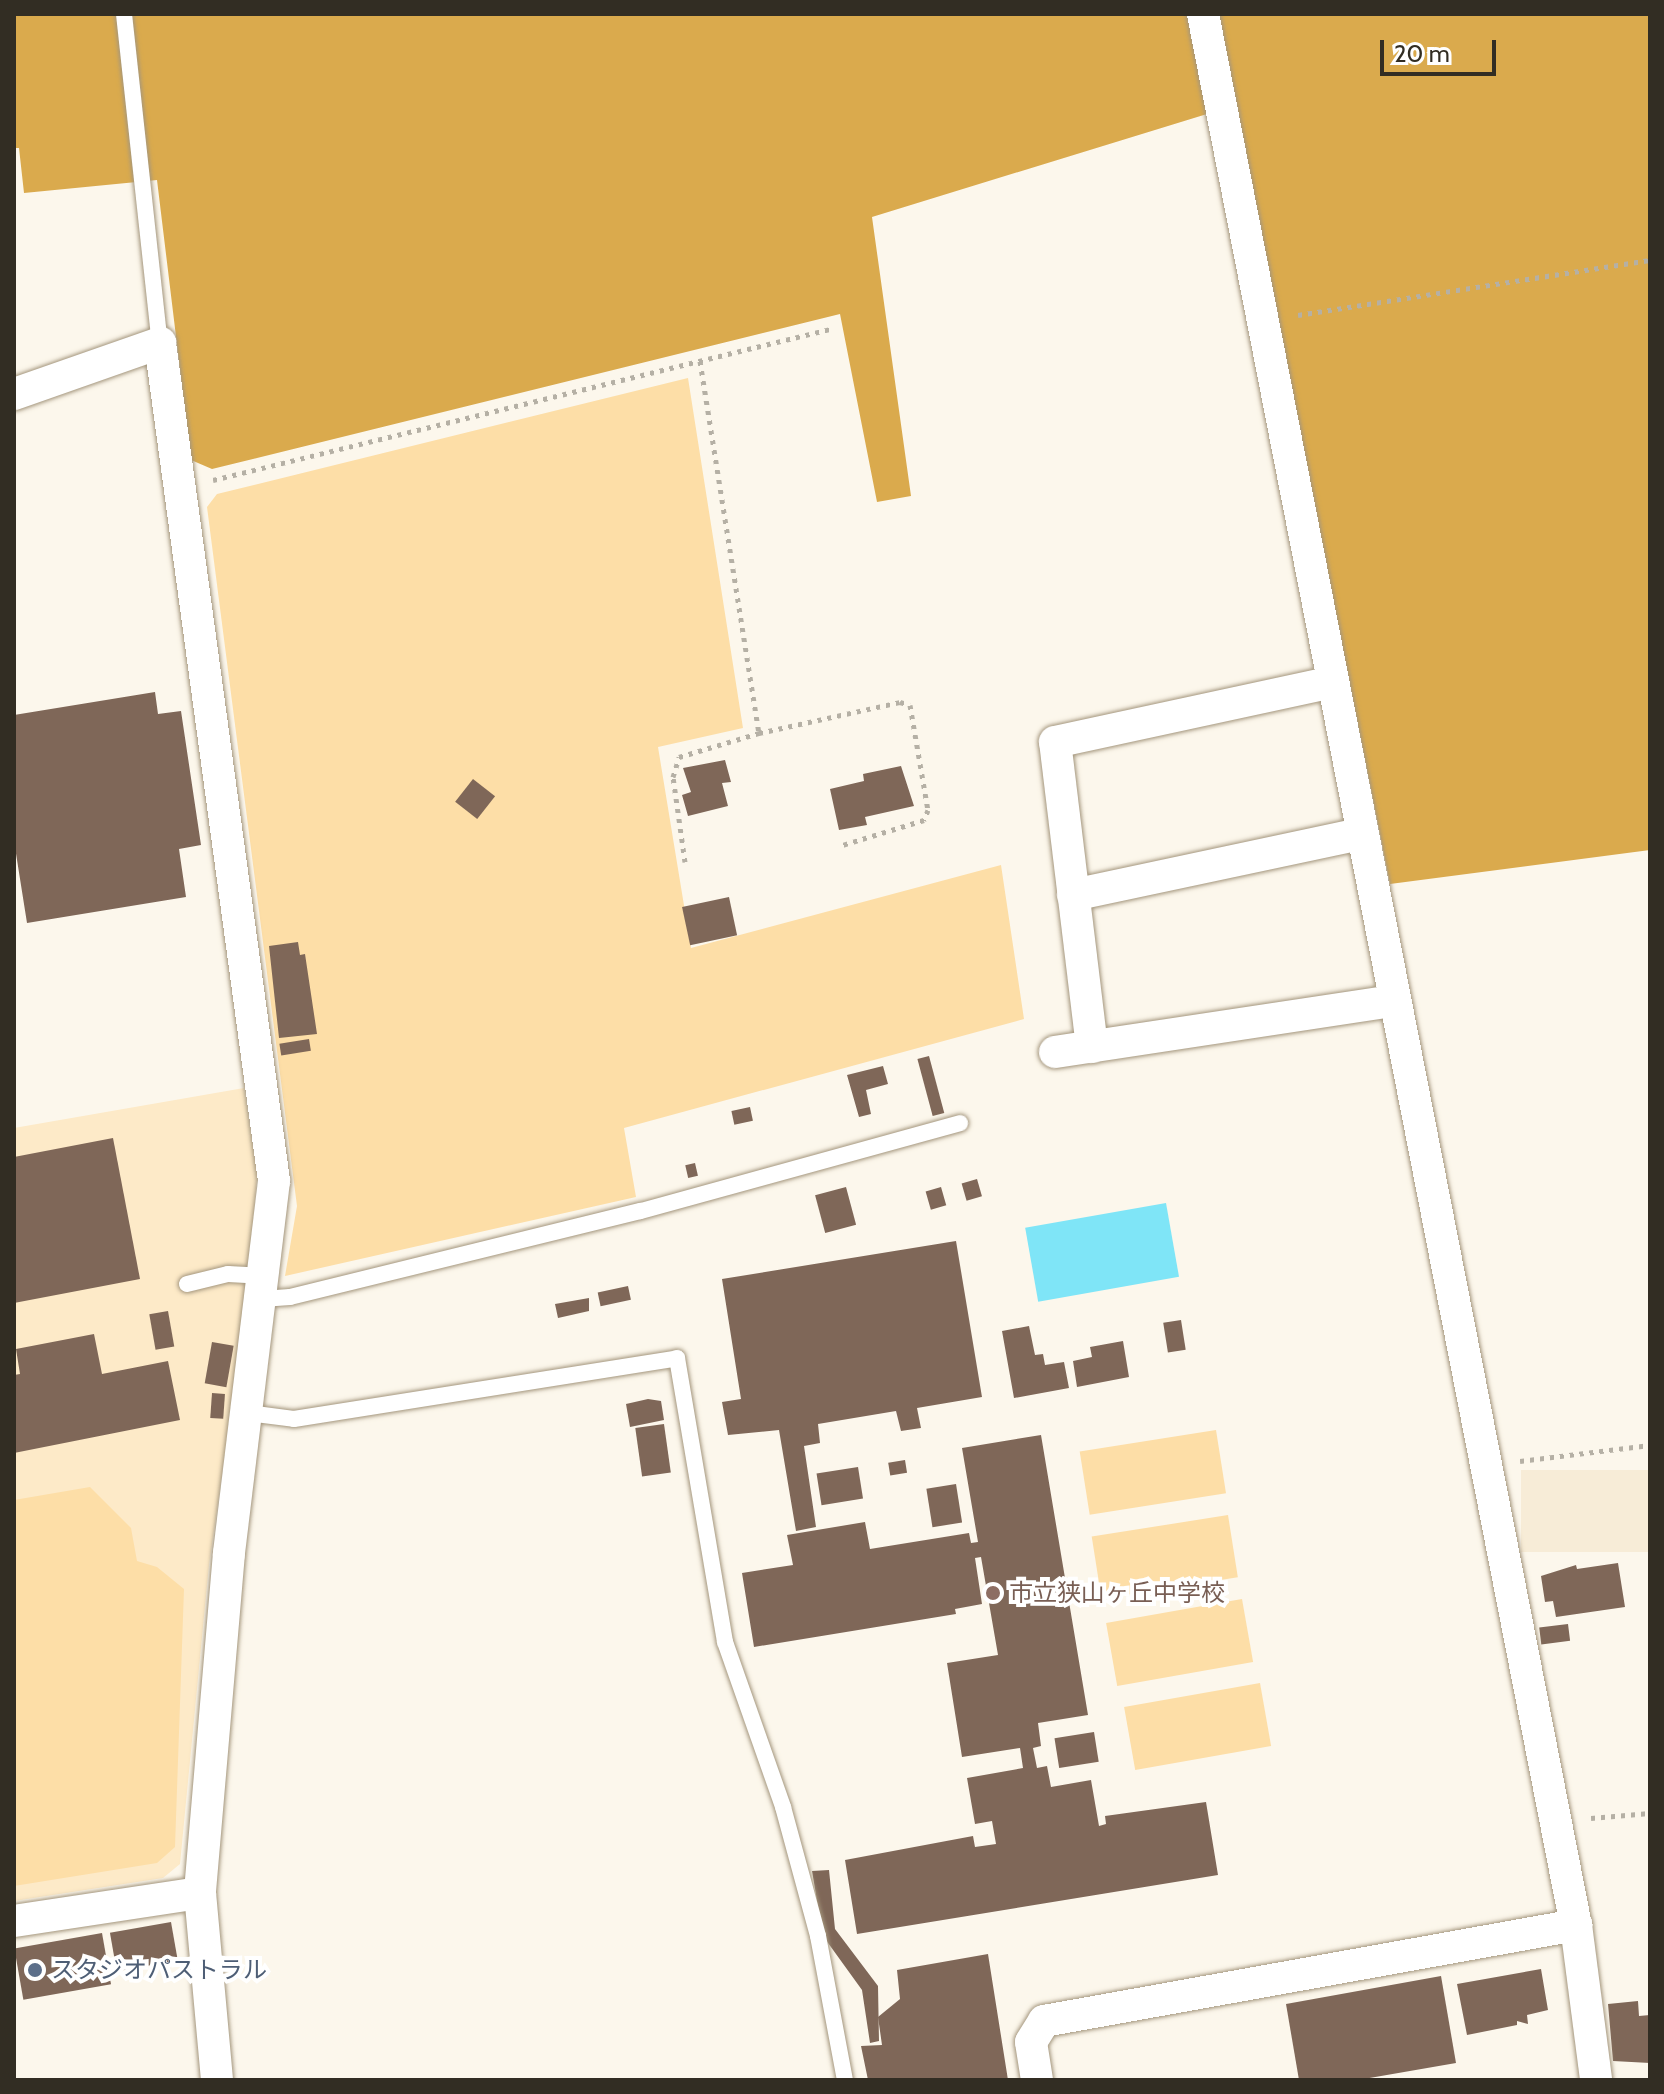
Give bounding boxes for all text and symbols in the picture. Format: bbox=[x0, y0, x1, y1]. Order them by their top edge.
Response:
scale bar bbox=[1384, 24, 1500, 74]
text: 20 m bbox=[1394, 39, 1450, 68]
place label: 市立狭山ヶ丘中学校 bbox=[1009, 1579, 1225, 1607]
marker: 市立狭山ヶ丘中学校 bbox=[984, 1584, 1002, 1602]
place label: スタジオパストラル bbox=[51, 1956, 267, 1984]
marker: スタジオパストラル bbox=[26, 1961, 44, 1979]

